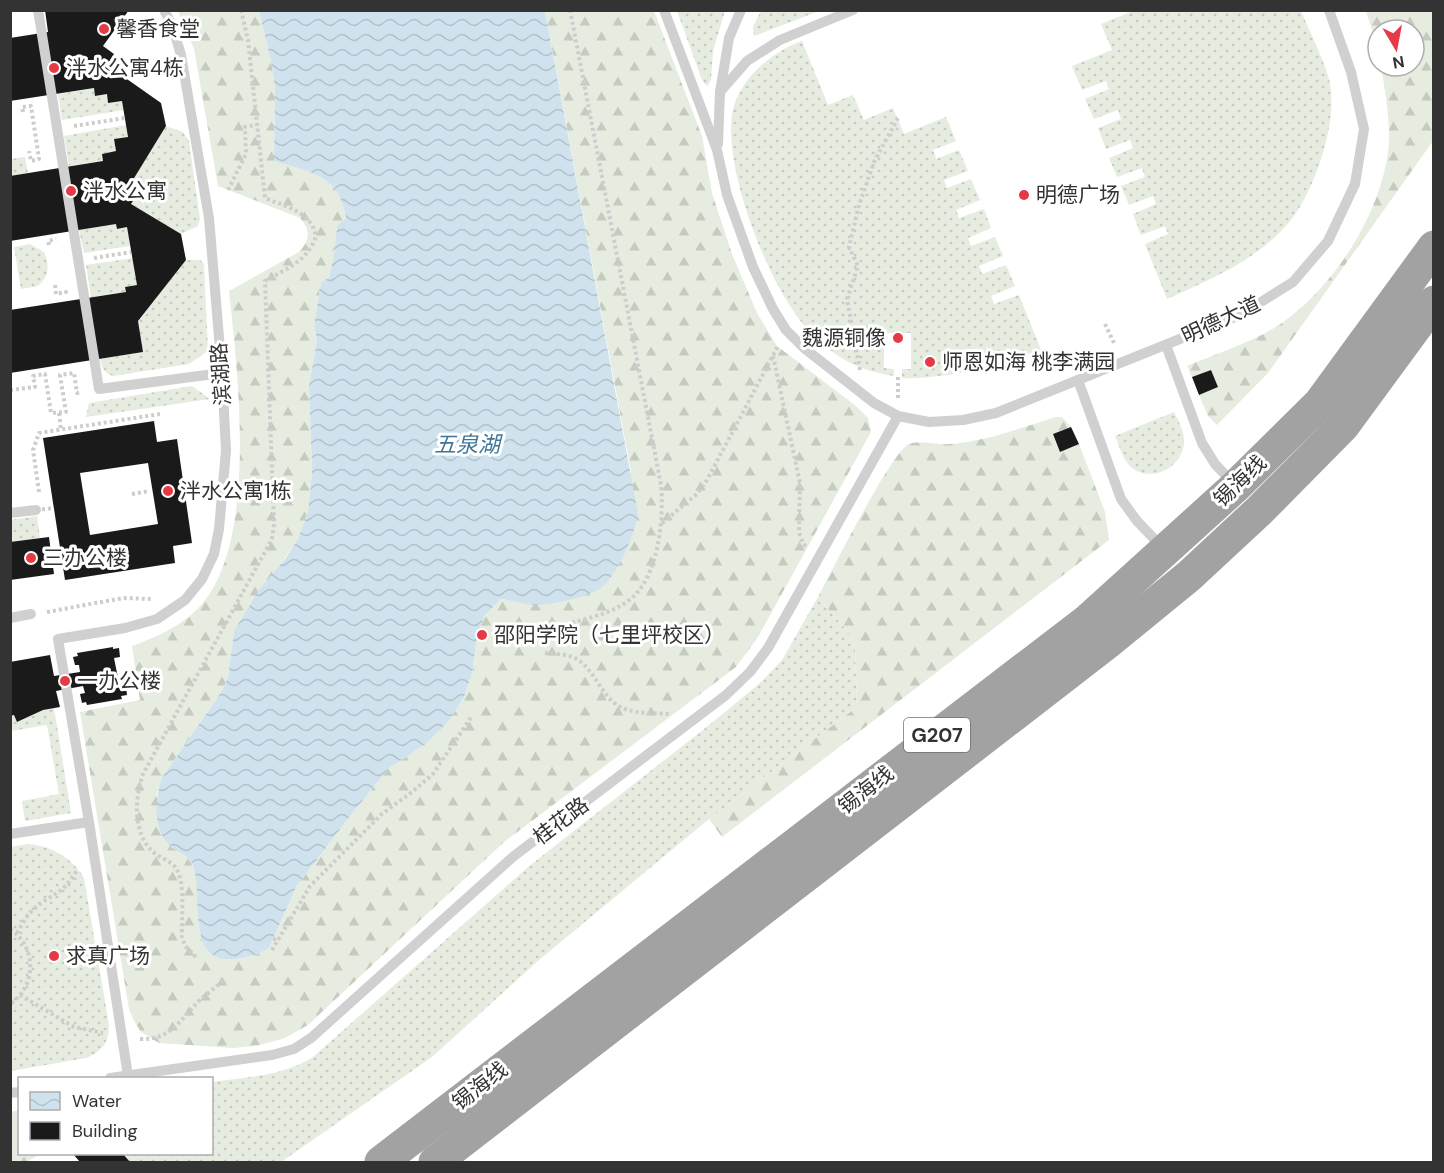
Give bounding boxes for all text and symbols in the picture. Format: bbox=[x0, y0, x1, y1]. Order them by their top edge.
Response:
place label: 馨香食堂 bbox=[116, 15, 200, 43]
north arrow bbox=[1366, 18, 1426, 78]
marker: 馨香食堂 bbox=[97, 22, 111, 36]
text: N bbox=[1391, 51, 1406, 74]
place label: 泮水公寓4栋 bbox=[66, 54, 184, 82]
marker: 泮水公寓4栋 bbox=[47, 61, 61, 75]
place label: 泮水公寓 bbox=[83, 177, 167, 205]
place label: 明德广场 bbox=[1036, 181, 1120, 209]
marker: 泮水公寓 bbox=[64, 184, 78, 198]
marker: 明德广场 bbox=[1017, 188, 1031, 202]
street label: 明德大道 bbox=[1177, 290, 1265, 350]
place label: 魏源铜像 bbox=[802, 324, 886, 352]
marker: 魏源铜像 bbox=[891, 331, 905, 345]
street label: 滨湖路 bbox=[205, 342, 237, 406]
place label: 师恩如海 桃李满园 bbox=[942, 348, 1116, 376]
marker: 师恩如海 桃李满园 bbox=[923, 355, 937, 369]
water label: 五泉湖 bbox=[434, 430, 503, 459]
street label: 锡海线 bbox=[1208, 449, 1272, 513]
place label: 泮水公寓1栋 bbox=[180, 477, 292, 505]
marker: 泮水公寓1栋 bbox=[161, 484, 175, 498]
place label: 三办公楼 bbox=[43, 544, 127, 572]
marker: 三办公楼 bbox=[24, 551, 38, 565]
place label: 邵阳学院（七里坪校区） bbox=[494, 621, 725, 649]
marker: 邵阳学院（七里坪校区） bbox=[475, 628, 489, 642]
place label: 一办公楼 bbox=[77, 667, 161, 695]
marker: 一办公楼 bbox=[58, 674, 72, 688]
road number: G207 bbox=[904, 718, 970, 752]
street label: 锡海线 bbox=[833, 760, 899, 820]
street label: 桂花路 bbox=[527, 791, 595, 851]
place label: 求真广场 bbox=[66, 942, 150, 970]
marker: 求真广场 bbox=[47, 949, 61, 963]
street label: 锡海线 bbox=[447, 1056, 513, 1116]
legend bbox=[18, 1077, 213, 1155]
text: Water bbox=[72, 1089, 122, 1113]
text: Building bbox=[72, 1119, 137, 1143]

